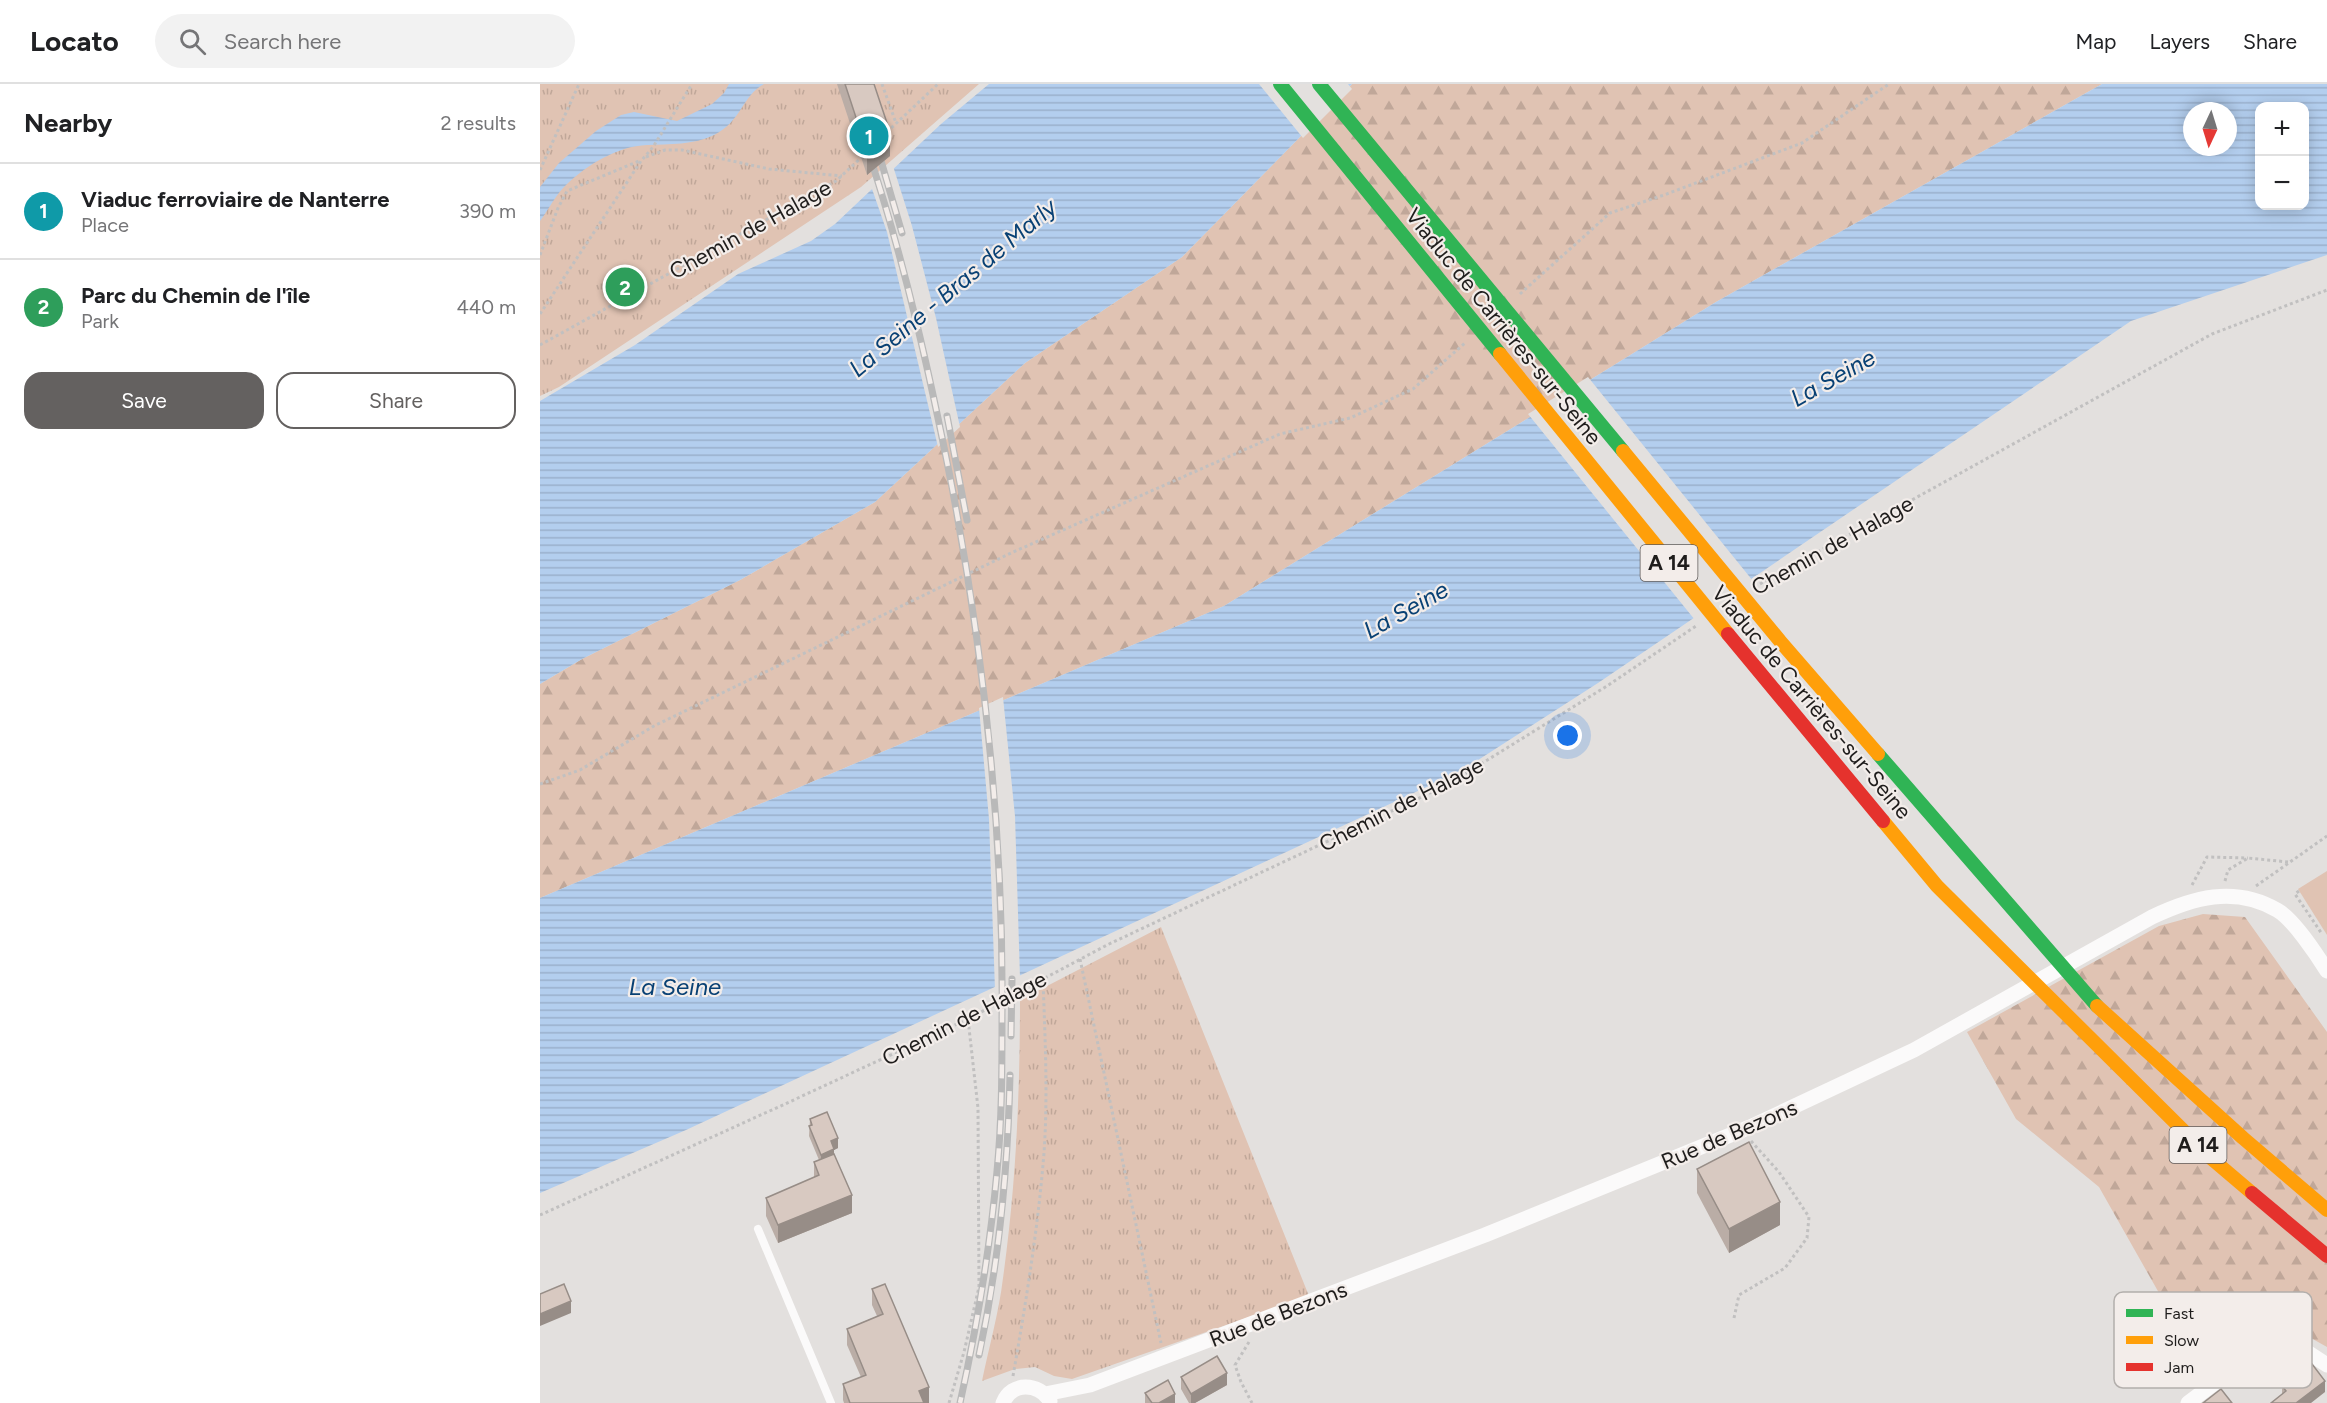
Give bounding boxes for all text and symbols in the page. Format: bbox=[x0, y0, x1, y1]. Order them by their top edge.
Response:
search box bbox=[155, 14, 575, 68]
text: Locato bbox=[30, 24, 119, 58]
icon: search bbox=[176, 25, 209, 58]
text: Search here bbox=[224, 28, 341, 55]
text: Map bbox=[2076, 29, 2116, 54]
text: Layers bbox=[2149, 29, 2210, 54]
text: Share bbox=[2243, 29, 2297, 54]
north arrow bbox=[2183, 102, 2237, 156]
map controls bbox=[2255, 102, 2309, 210]
button: + bbox=[2255, 102, 2309, 156]
text: Nearby bbox=[24, 107, 112, 139]
text: 2 results bbox=[440, 111, 516, 135]
pin: 1 bbox=[850, 113, 888, 158]
button: − bbox=[2255, 156, 2309, 210]
street label: Chemin de Halage bbox=[665, 174, 836, 285]
text: Viaduc ferroviaire de Nanterre bbox=[81, 186, 389, 213]
water label: La Seine - Bras de Marly bbox=[843, 191, 1063, 383]
text: 1 bbox=[39, 199, 48, 223]
text: 390 m bbox=[459, 199, 516, 223]
street label: Viaduc de Carrières-sur-Seine bbox=[1400, 203, 1607, 450]
text: Place bbox=[81, 213, 129, 237]
pin: 2 bbox=[606, 264, 644, 310]
text: Parc du Chemin de l'île bbox=[81, 282, 310, 309]
text: 2 bbox=[38, 295, 49, 319]
text: 440 m bbox=[456, 295, 516, 319]
text: Park bbox=[81, 309, 119, 333]
water label: La Seine bbox=[1785, 342, 1880, 413]
button: Save bbox=[24, 372, 264, 429]
button: Share bbox=[276, 372, 516, 429]
street label: Chemin de Halage bbox=[1747, 490, 1918, 601]
road number: A 14 bbox=[1640, 545, 1698, 581]
water label: La Seine bbox=[1358, 574, 1453, 645]
street label: Viaduc de Carrières-sur-Seine bbox=[1706, 580, 1917, 825]
your location bbox=[1553, 721, 1582, 750]
street label: Chemin de Halage bbox=[1315, 751, 1488, 858]
street label: Chemin de Halage bbox=[878, 965, 1051, 1072]
water label: La Seine bbox=[629, 972, 721, 1001]
street label: Rue de Bezons bbox=[1657, 1094, 1801, 1175]
road number: A 14 bbox=[2170, 1127, 2226, 1163]
street label: Rue de Bezons bbox=[1205, 1276, 1351, 1353]
legend bbox=[2114, 1292, 2312, 1388]
text: Fast bbox=[2164, 1304, 2194, 1323]
text: Slow bbox=[2164, 1331, 2199, 1350]
text: Jam bbox=[2164, 1358, 2194, 1377]

